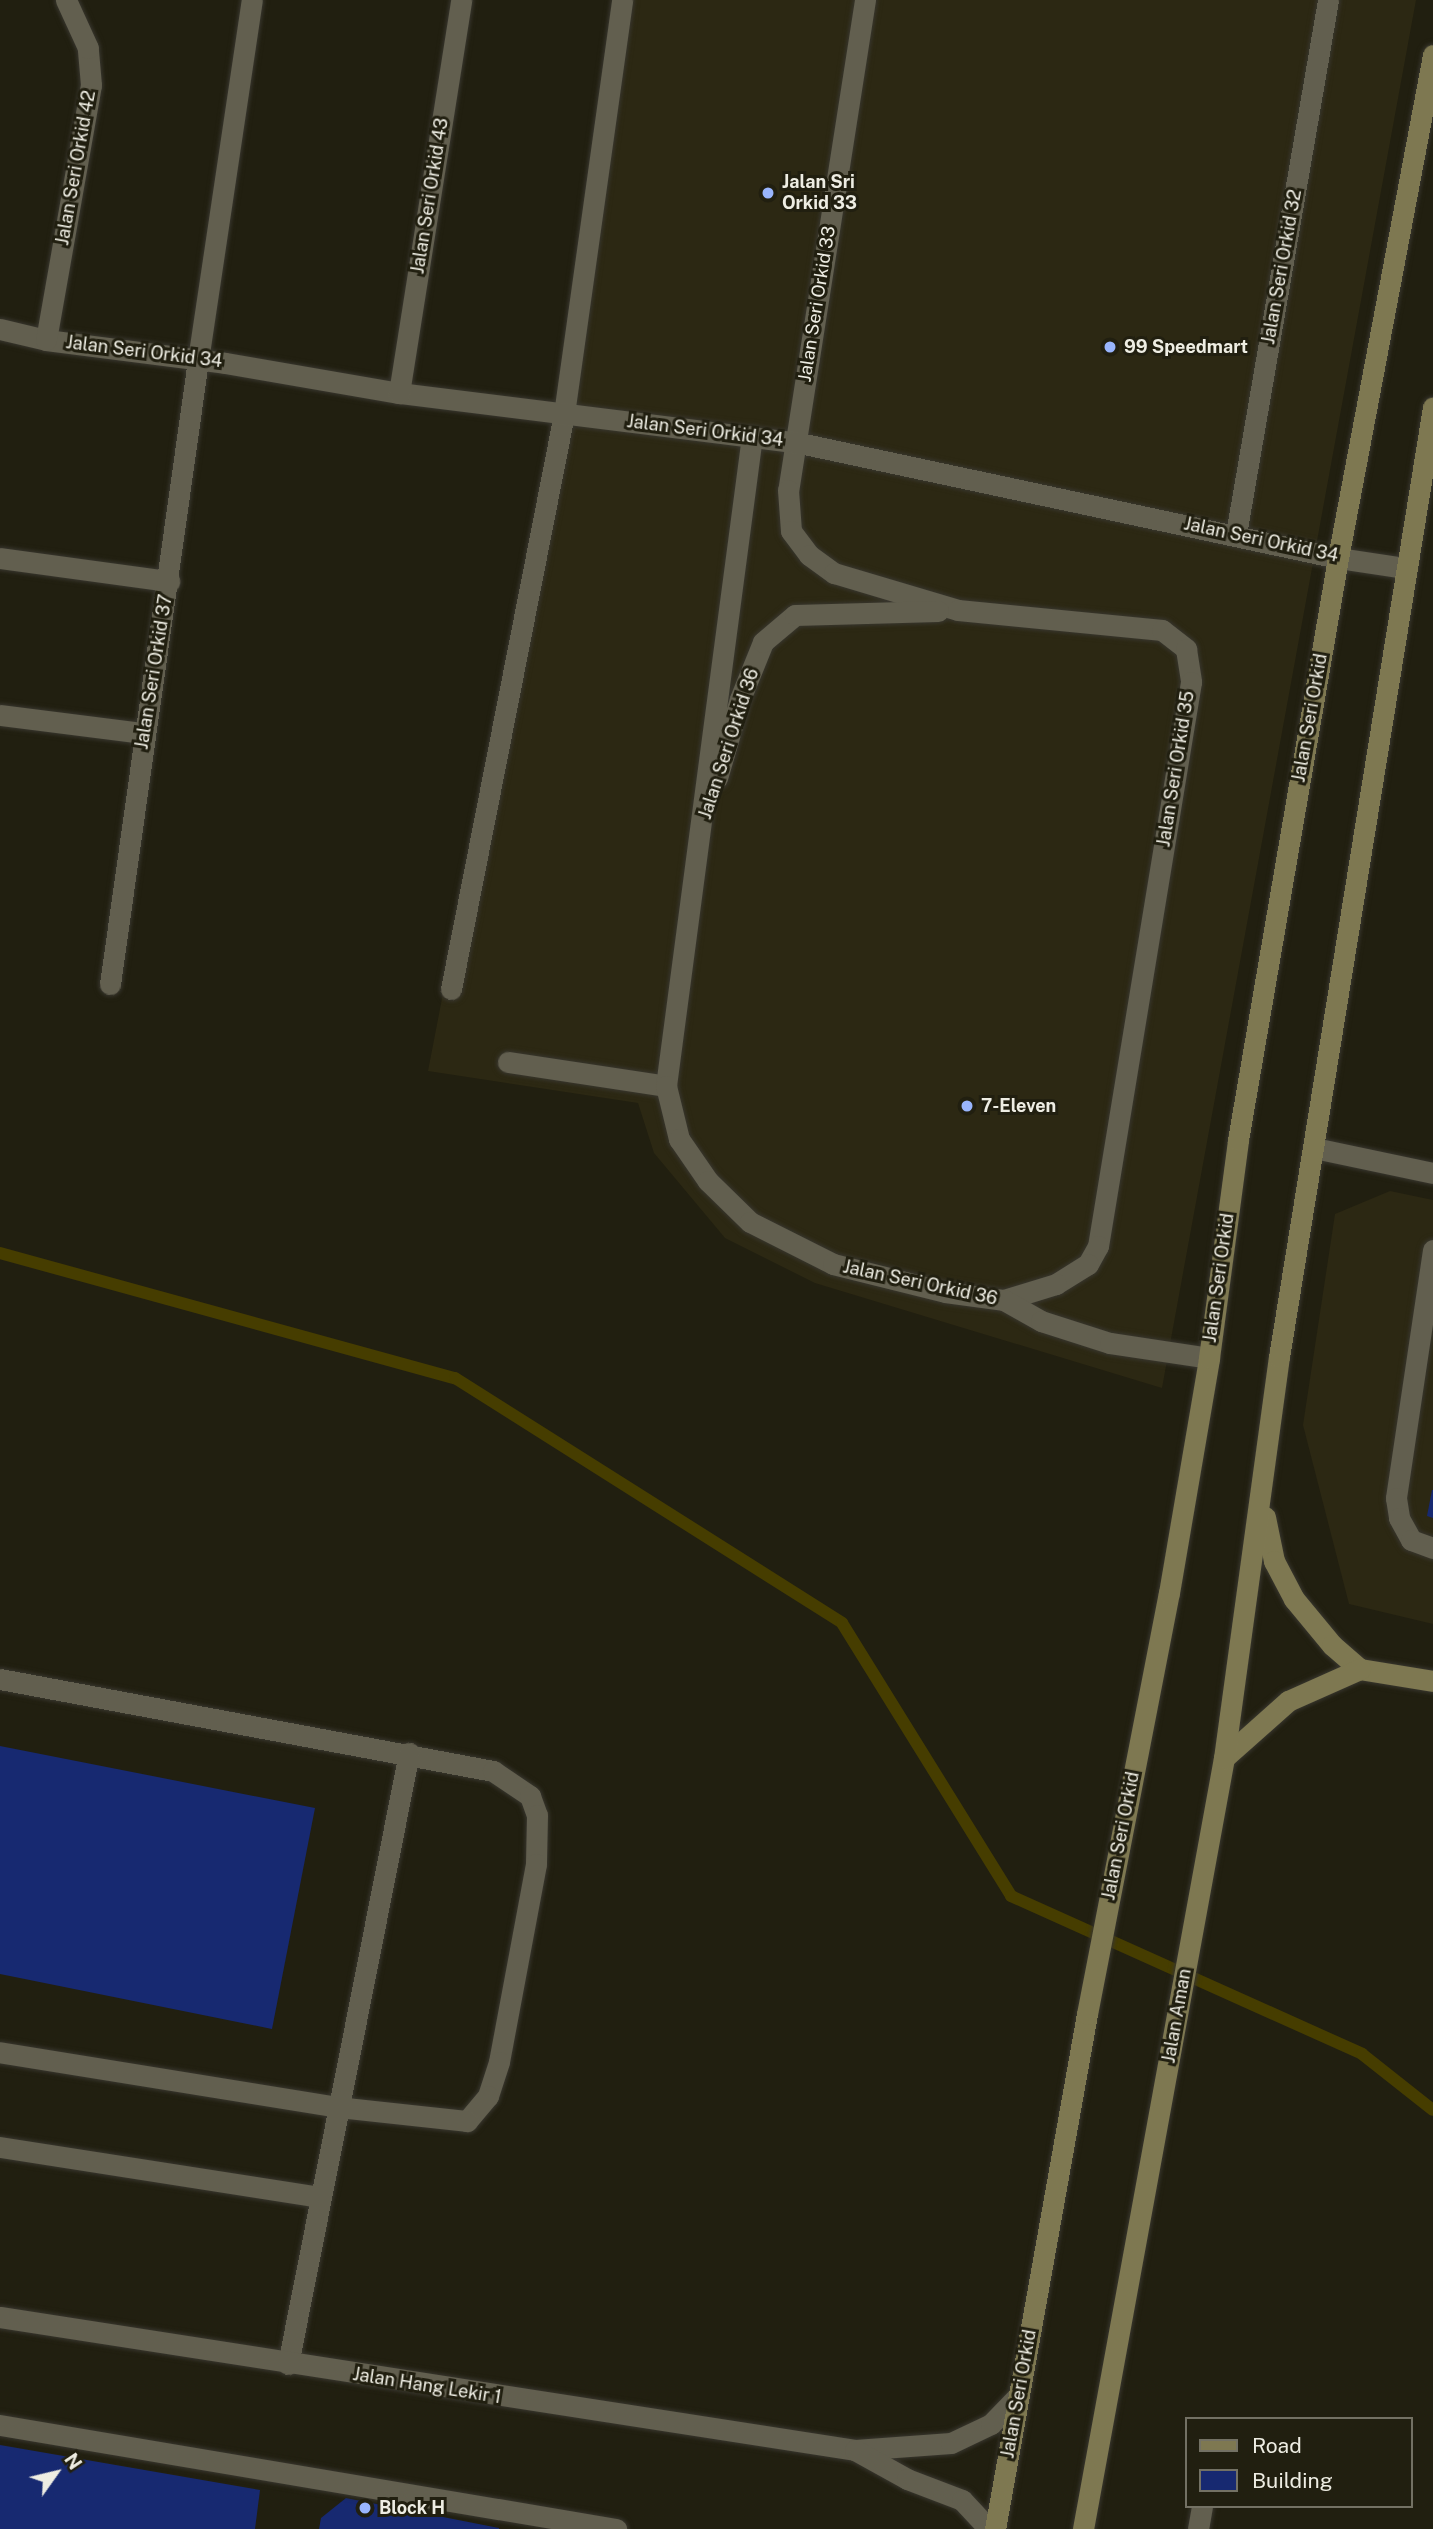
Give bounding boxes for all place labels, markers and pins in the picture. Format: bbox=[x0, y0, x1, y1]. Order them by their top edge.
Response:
place label: Jalan Sri Orkid 33 bbox=[782, 172, 857, 214]
marker: Jalan Sri Orkid 33 bbox=[760, 185, 776, 201]
place label: 99 Speedmart bbox=[1124, 336, 1248, 358]
marker: 99 Speedmart bbox=[1102, 339, 1118, 355]
place label: 7-Eleven bbox=[981, 1095, 1056, 1117]
marker: 7-Eleven bbox=[959, 1098, 975, 1114]
place label: Block H bbox=[379, 2497, 445, 2519]
marker: Block H bbox=[357, 2500, 373, 2516]

